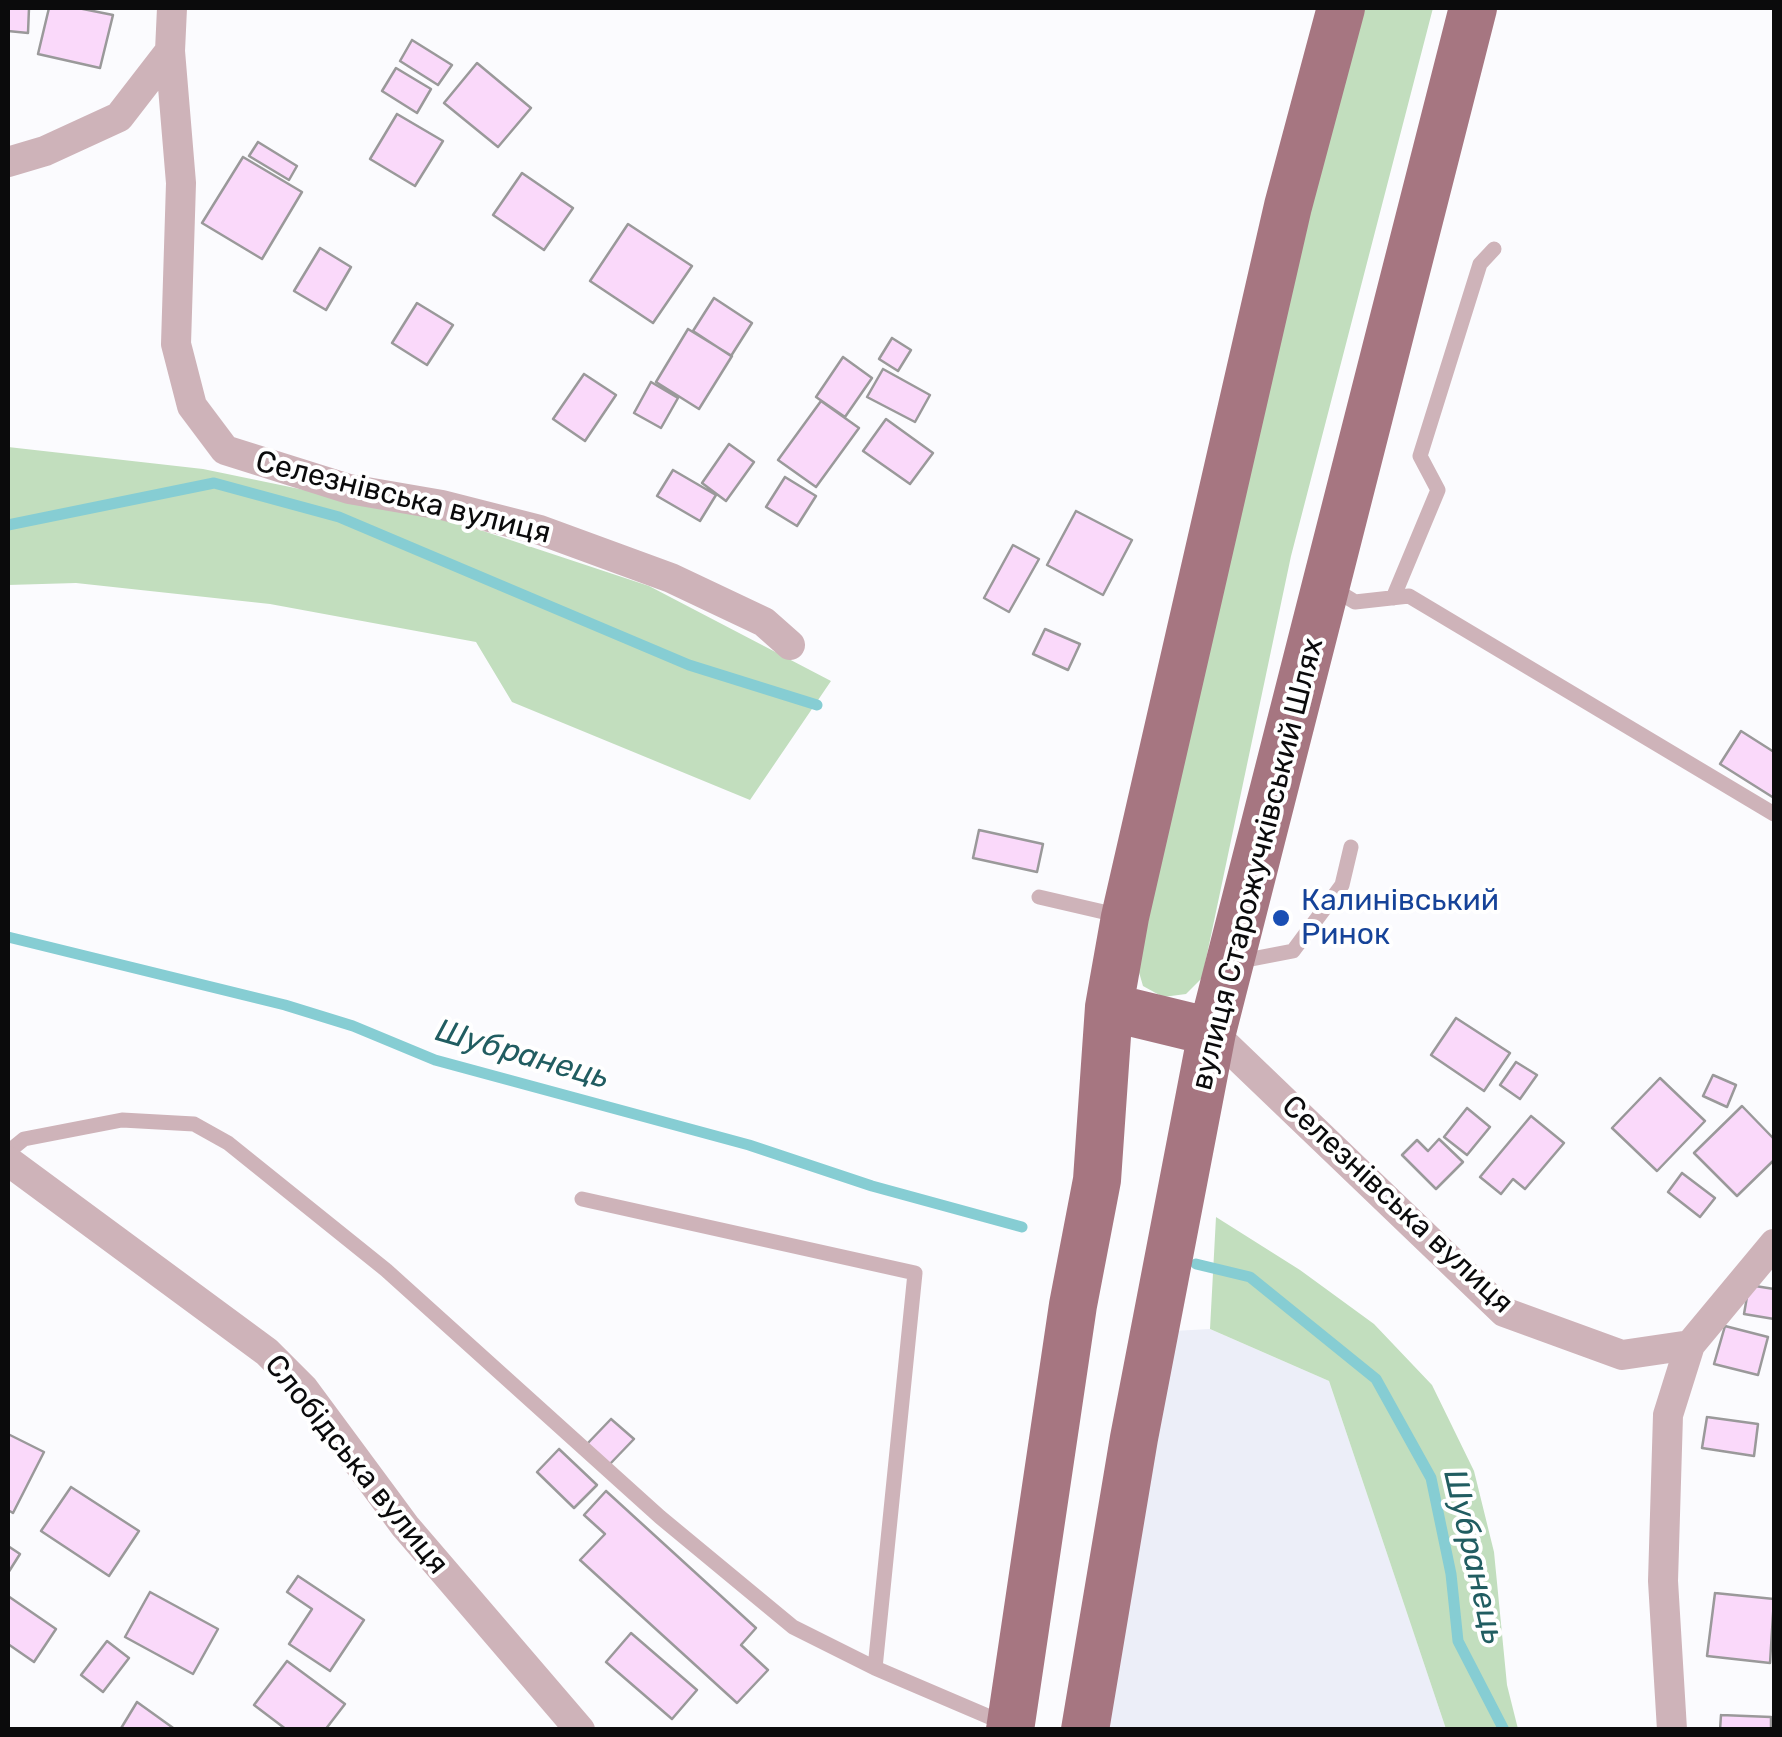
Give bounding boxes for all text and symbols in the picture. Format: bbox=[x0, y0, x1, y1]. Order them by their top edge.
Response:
street label: Селезнівська вулиця bbox=[252, 444, 554, 552]
street label: вулиця Старожучківський Шлях bbox=[1184, 634, 1332, 1094]
place label: Калинівський Ринок bbox=[1301, 883, 1499, 954]
marker: Калинівський Ринок bbox=[1270, 907, 1292, 929]
water label: Шубранець bbox=[431, 1012, 613, 1098]
street label: Селезнівська вулиця bbox=[1274, 1088, 1520, 1322]
street label: Слобідська вулиця bbox=[256, 1348, 456, 1582]
water label: Шубранець bbox=[1434, 1466, 1512, 1648]

